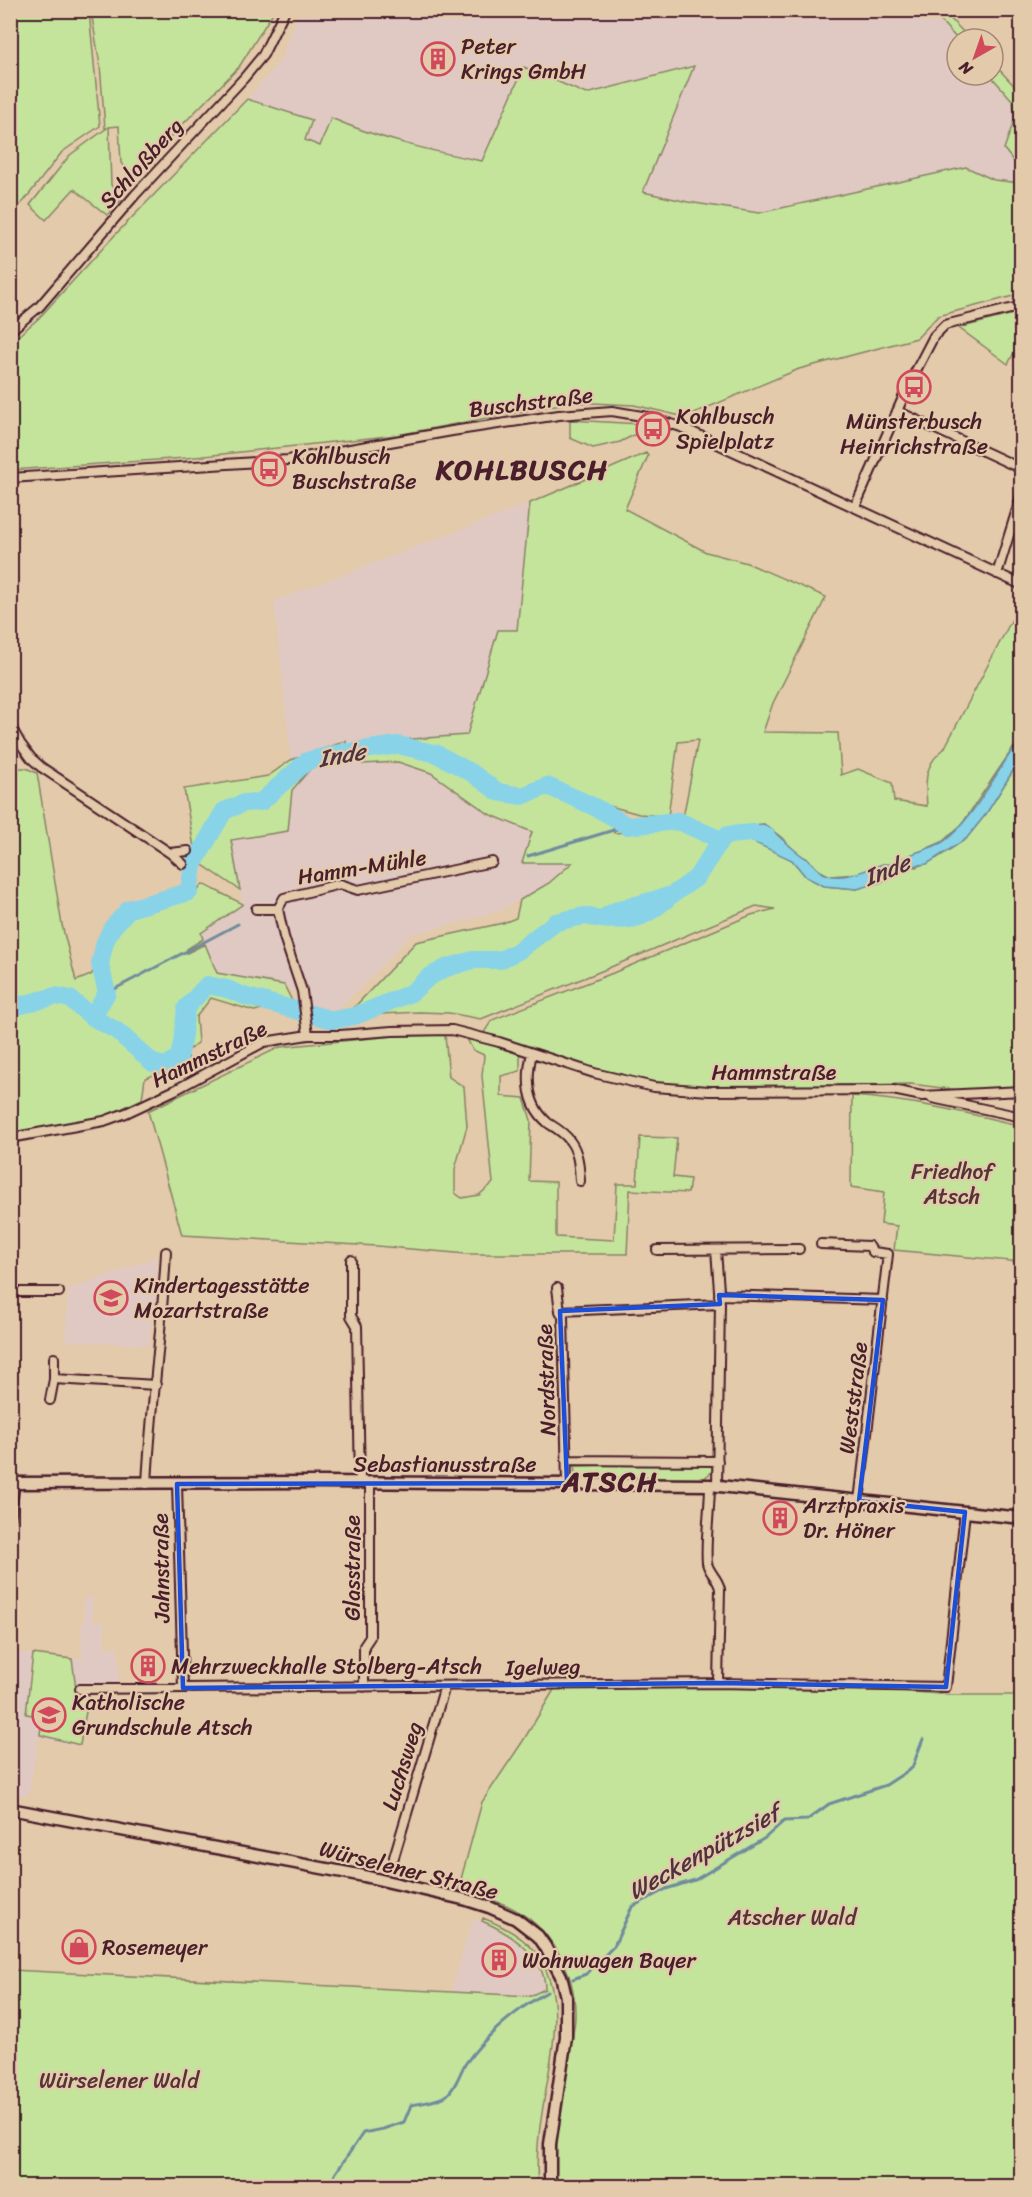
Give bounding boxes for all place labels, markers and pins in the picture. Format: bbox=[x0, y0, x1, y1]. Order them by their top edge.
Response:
place label: Peter Krings GmbH bbox=[461, 27, 587, 91]
building icon: Peter Krings GmbH bbox=[420, 41, 456, 77]
bus stop icon: Münsterbusch Heinrichstraße bbox=[896, 369, 932, 405]
place label: Kohlbusch Spielplatz bbox=[676, 397, 775, 461]
place label: Münsterbusch Heinrichstraße bbox=[840, 402, 988, 466]
bus stop icon: Kohlbusch Spielplatz bbox=[635, 411, 671, 447]
place label: Kohlbusch Buschstraße bbox=[292, 437, 417, 501]
bus stop icon: Kohlbusch Buschstraße bbox=[251, 451, 287, 487]
place label: Kindertagesstätte Mozartstraße bbox=[134, 1266, 310, 1330]
school or university icon: Kindertagesstätte Mozartstraße bbox=[93, 1280, 129, 1316]
place label: Arztpraxis Dr. Höner bbox=[802, 1486, 906, 1550]
building icon: Arztpraxis Dr. Höner bbox=[762, 1500, 798, 1536]
place label: Mehrzweckhalle Stolberg-Atsch bbox=[171, 1647, 482, 1686]
building icon: Mehrzweckhalle Stolberg-Atsch bbox=[130, 1648, 166, 1684]
place label: Katholische Grundschule Atsch bbox=[72, 1683, 253, 1747]
school or university icon: Katholische Grundschule Atsch bbox=[31, 1697, 67, 1733]
place label: Rosemeyer bbox=[102, 1928, 209, 1967]
shop icon: Rosemeyer bbox=[61, 1929, 97, 1965]
place label: Wohnwagen Bayer bbox=[522, 1941, 698, 1980]
building icon: Wohnwagen Bayer bbox=[481, 1942, 517, 1978]

